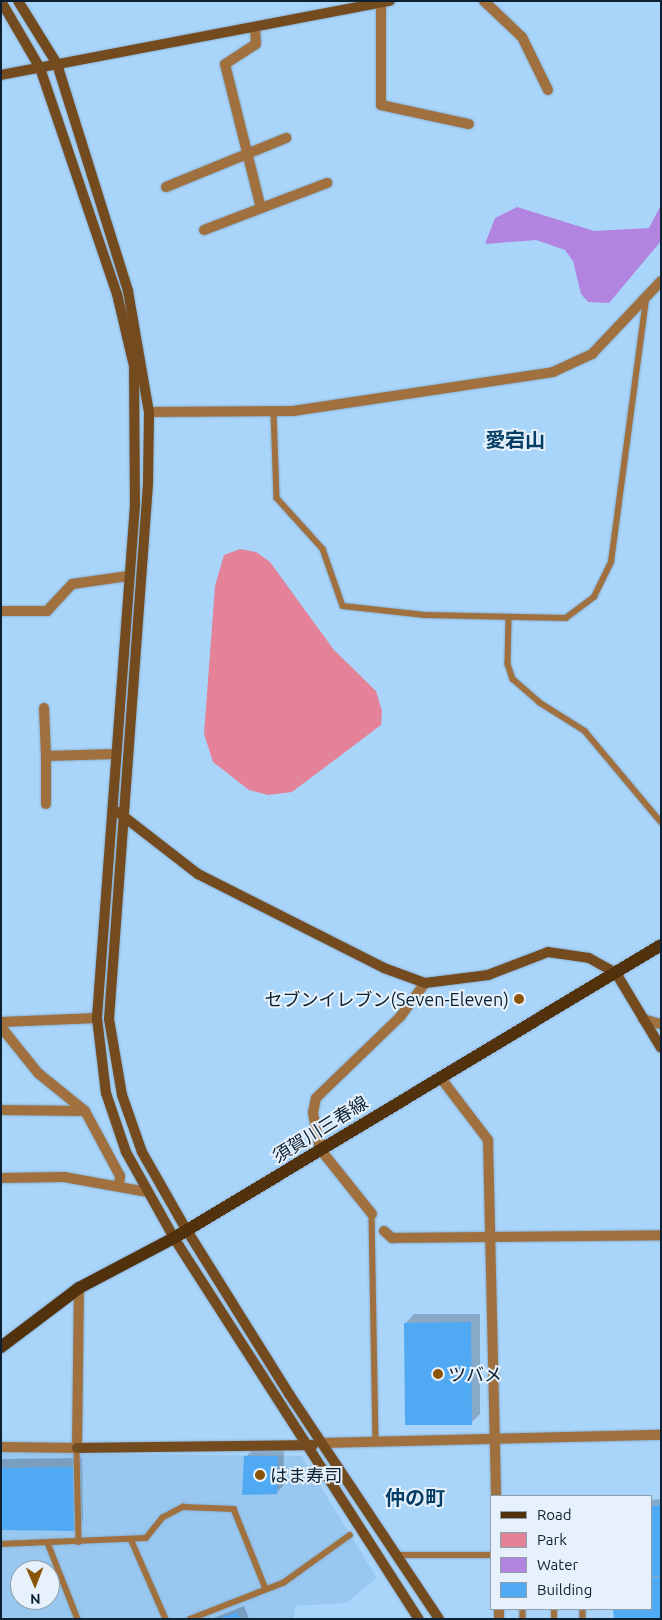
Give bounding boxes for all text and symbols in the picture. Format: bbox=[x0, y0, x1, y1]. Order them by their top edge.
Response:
district label: 愛宕山 bbox=[485, 427, 545, 451]
place label: セブンイレブン(Seven-Eleven) bbox=[265, 988, 509, 1010]
marker: セブンイレブン(Seven-Eleven) bbox=[513, 993, 525, 1005]
street label: 須賀川三春線 bbox=[268, 1091, 372, 1167]
place label: ツバメ bbox=[448, 1363, 502, 1385]
marker: ツバメ bbox=[432, 1368, 444, 1380]
place label: はま寿司 bbox=[270, 1464, 342, 1486]
marker: はま寿司 bbox=[254, 1469, 266, 1481]
district label: 仲の町 bbox=[385, 1485, 445, 1509]
legend bbox=[490, 1495, 652, 1610]
text: Road bbox=[537, 1506, 572, 1523]
text: Park bbox=[537, 1531, 567, 1548]
text: Water bbox=[537, 1556, 578, 1573]
north arrow bbox=[10, 1560, 60, 1610]
text: Building bbox=[537, 1581, 592, 1598]
text: N bbox=[30, 1591, 41, 1607]

